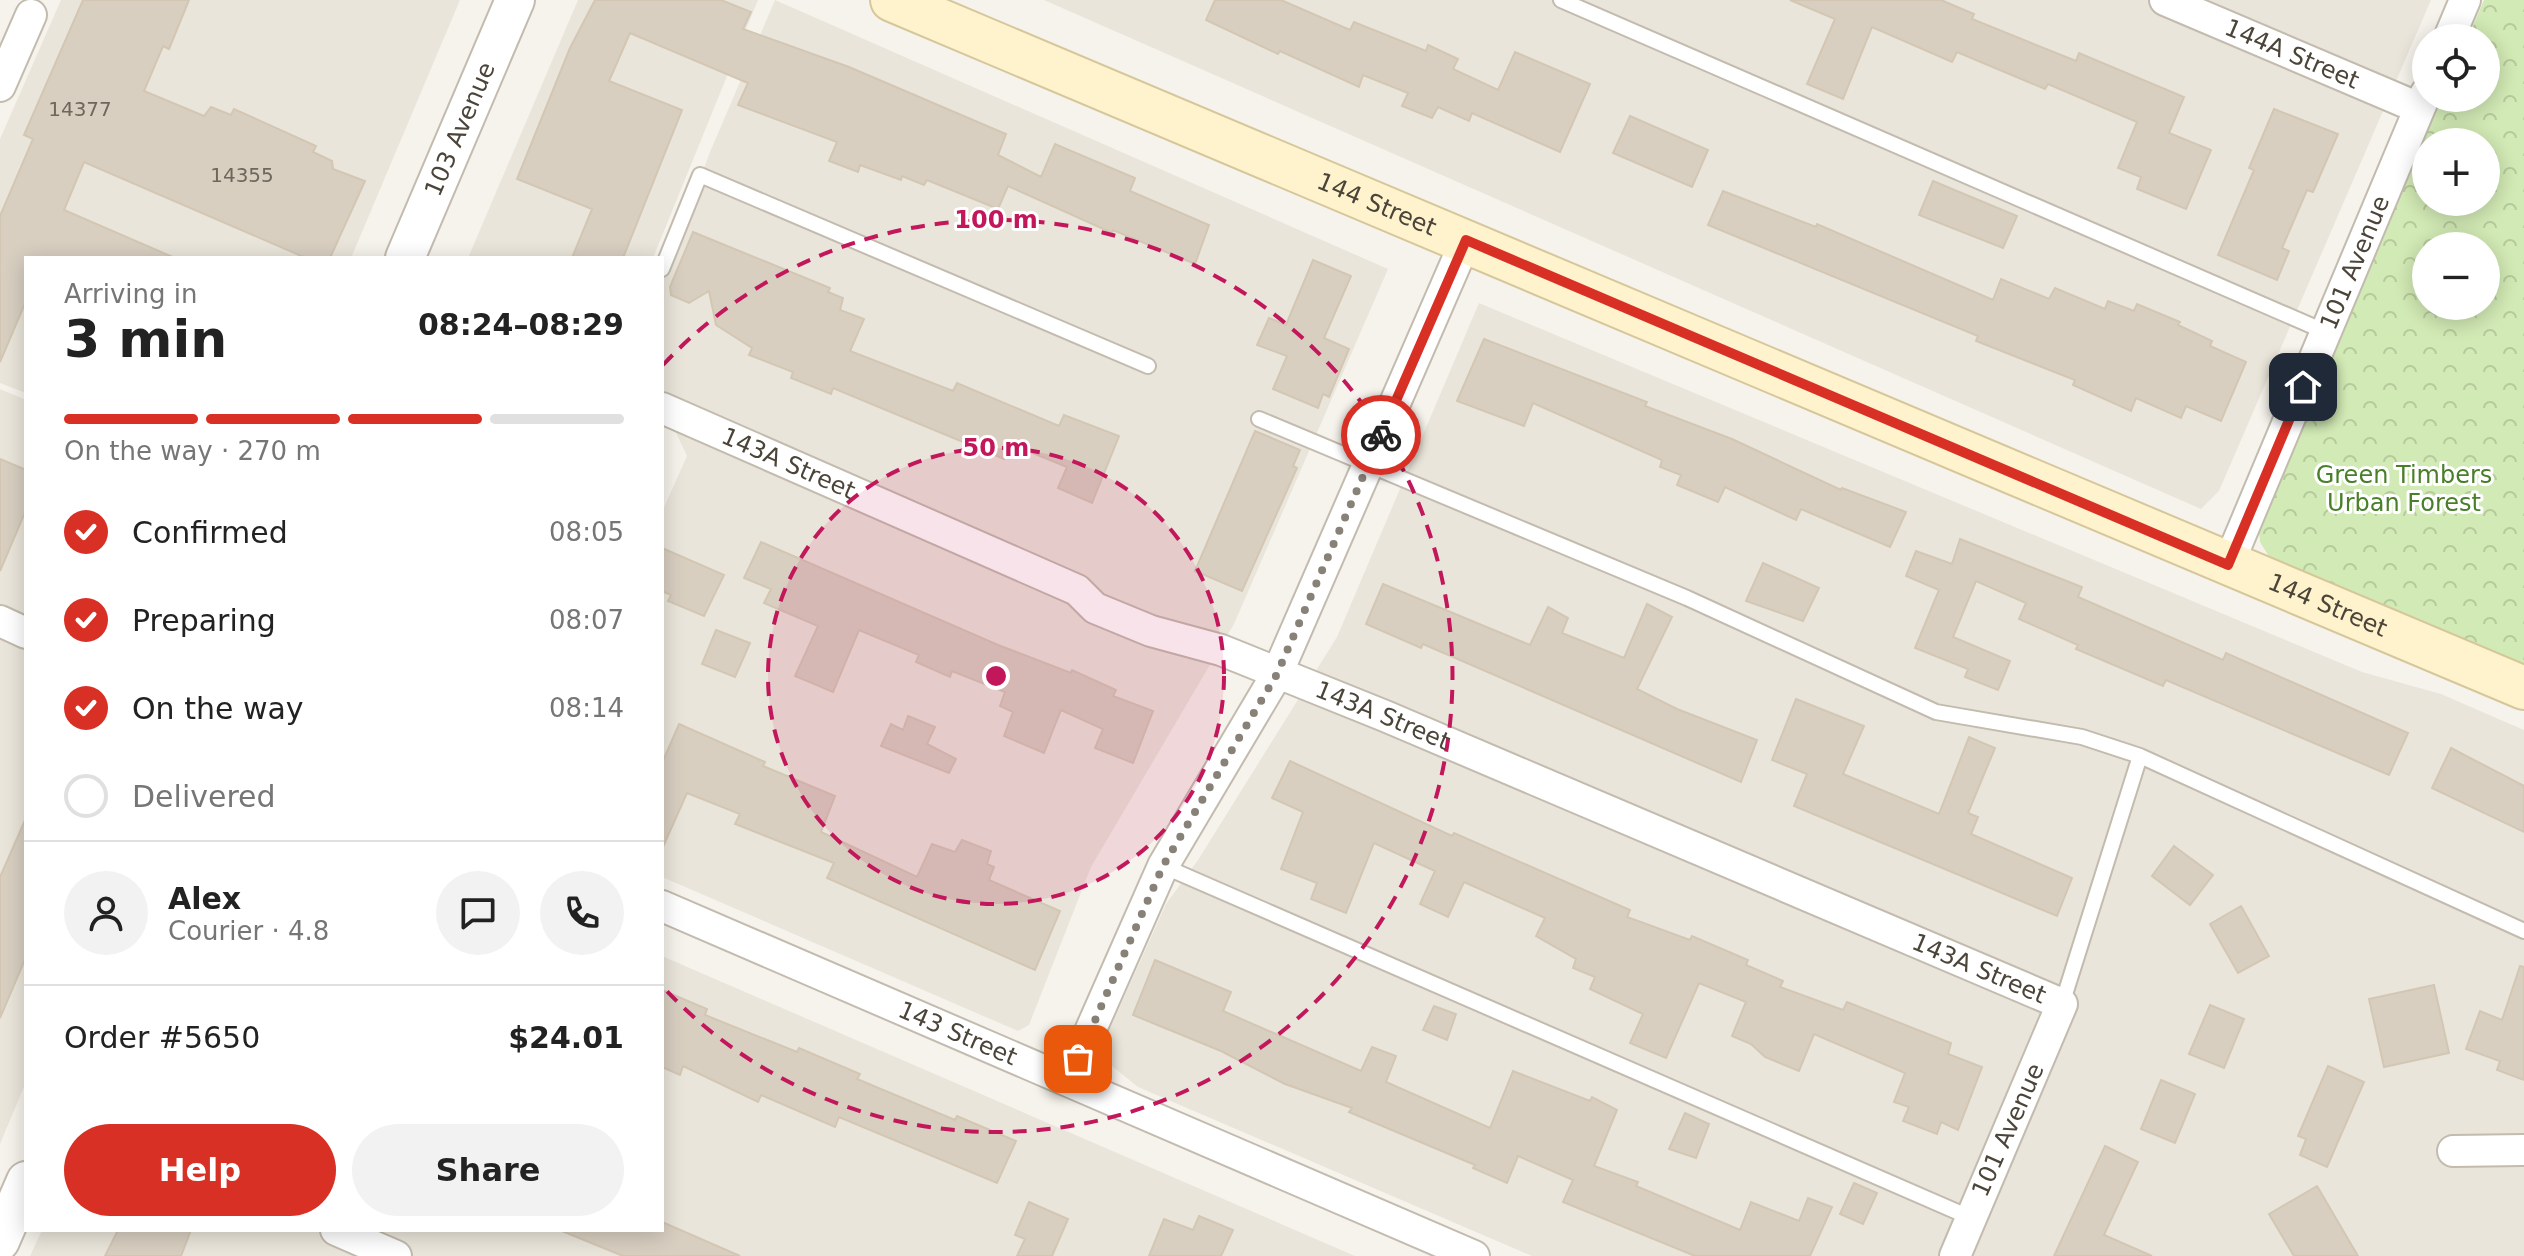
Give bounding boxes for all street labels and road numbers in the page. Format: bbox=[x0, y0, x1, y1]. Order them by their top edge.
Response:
street label: 144A Street bbox=[2221, 13, 2363, 95]
street label: 103 Avenue bbox=[419, 58, 501, 200]
street label: 144 Street bbox=[1313, 167, 1440, 242]
street label: 101 Avenue bbox=[2314, 191, 2395, 334]
street label: 143A Street bbox=[717, 422, 859, 505]
street label: 144 Street bbox=[2264, 568, 2391, 643]
street label: 143A Street bbox=[1311, 675, 1454, 756]
street label: 143A Street bbox=[1908, 928, 2050, 1010]
street label: 143 Street bbox=[894, 996, 1021, 1071]
street label: 101 Avenue bbox=[1966, 1059, 2050, 1201]

